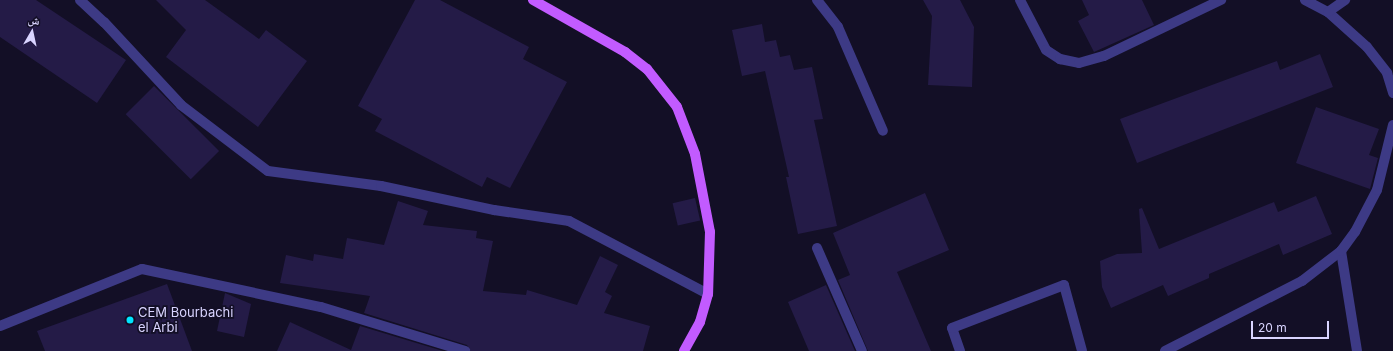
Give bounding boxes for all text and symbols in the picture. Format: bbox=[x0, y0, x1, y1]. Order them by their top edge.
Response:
north arrow bbox=[12, 12, 52, 52]
text: ش bbox=[27, 12, 41, 28]
place label: CEM Bourbachi el Arbi bbox=[138, 305, 233, 336]
scale bar bbox=[1253, 313, 1331, 339]
marker: CEM Bourbachi el Arbi bbox=[125, 315, 135, 325]
text: 20 m bbox=[1258, 320, 1287, 335]

